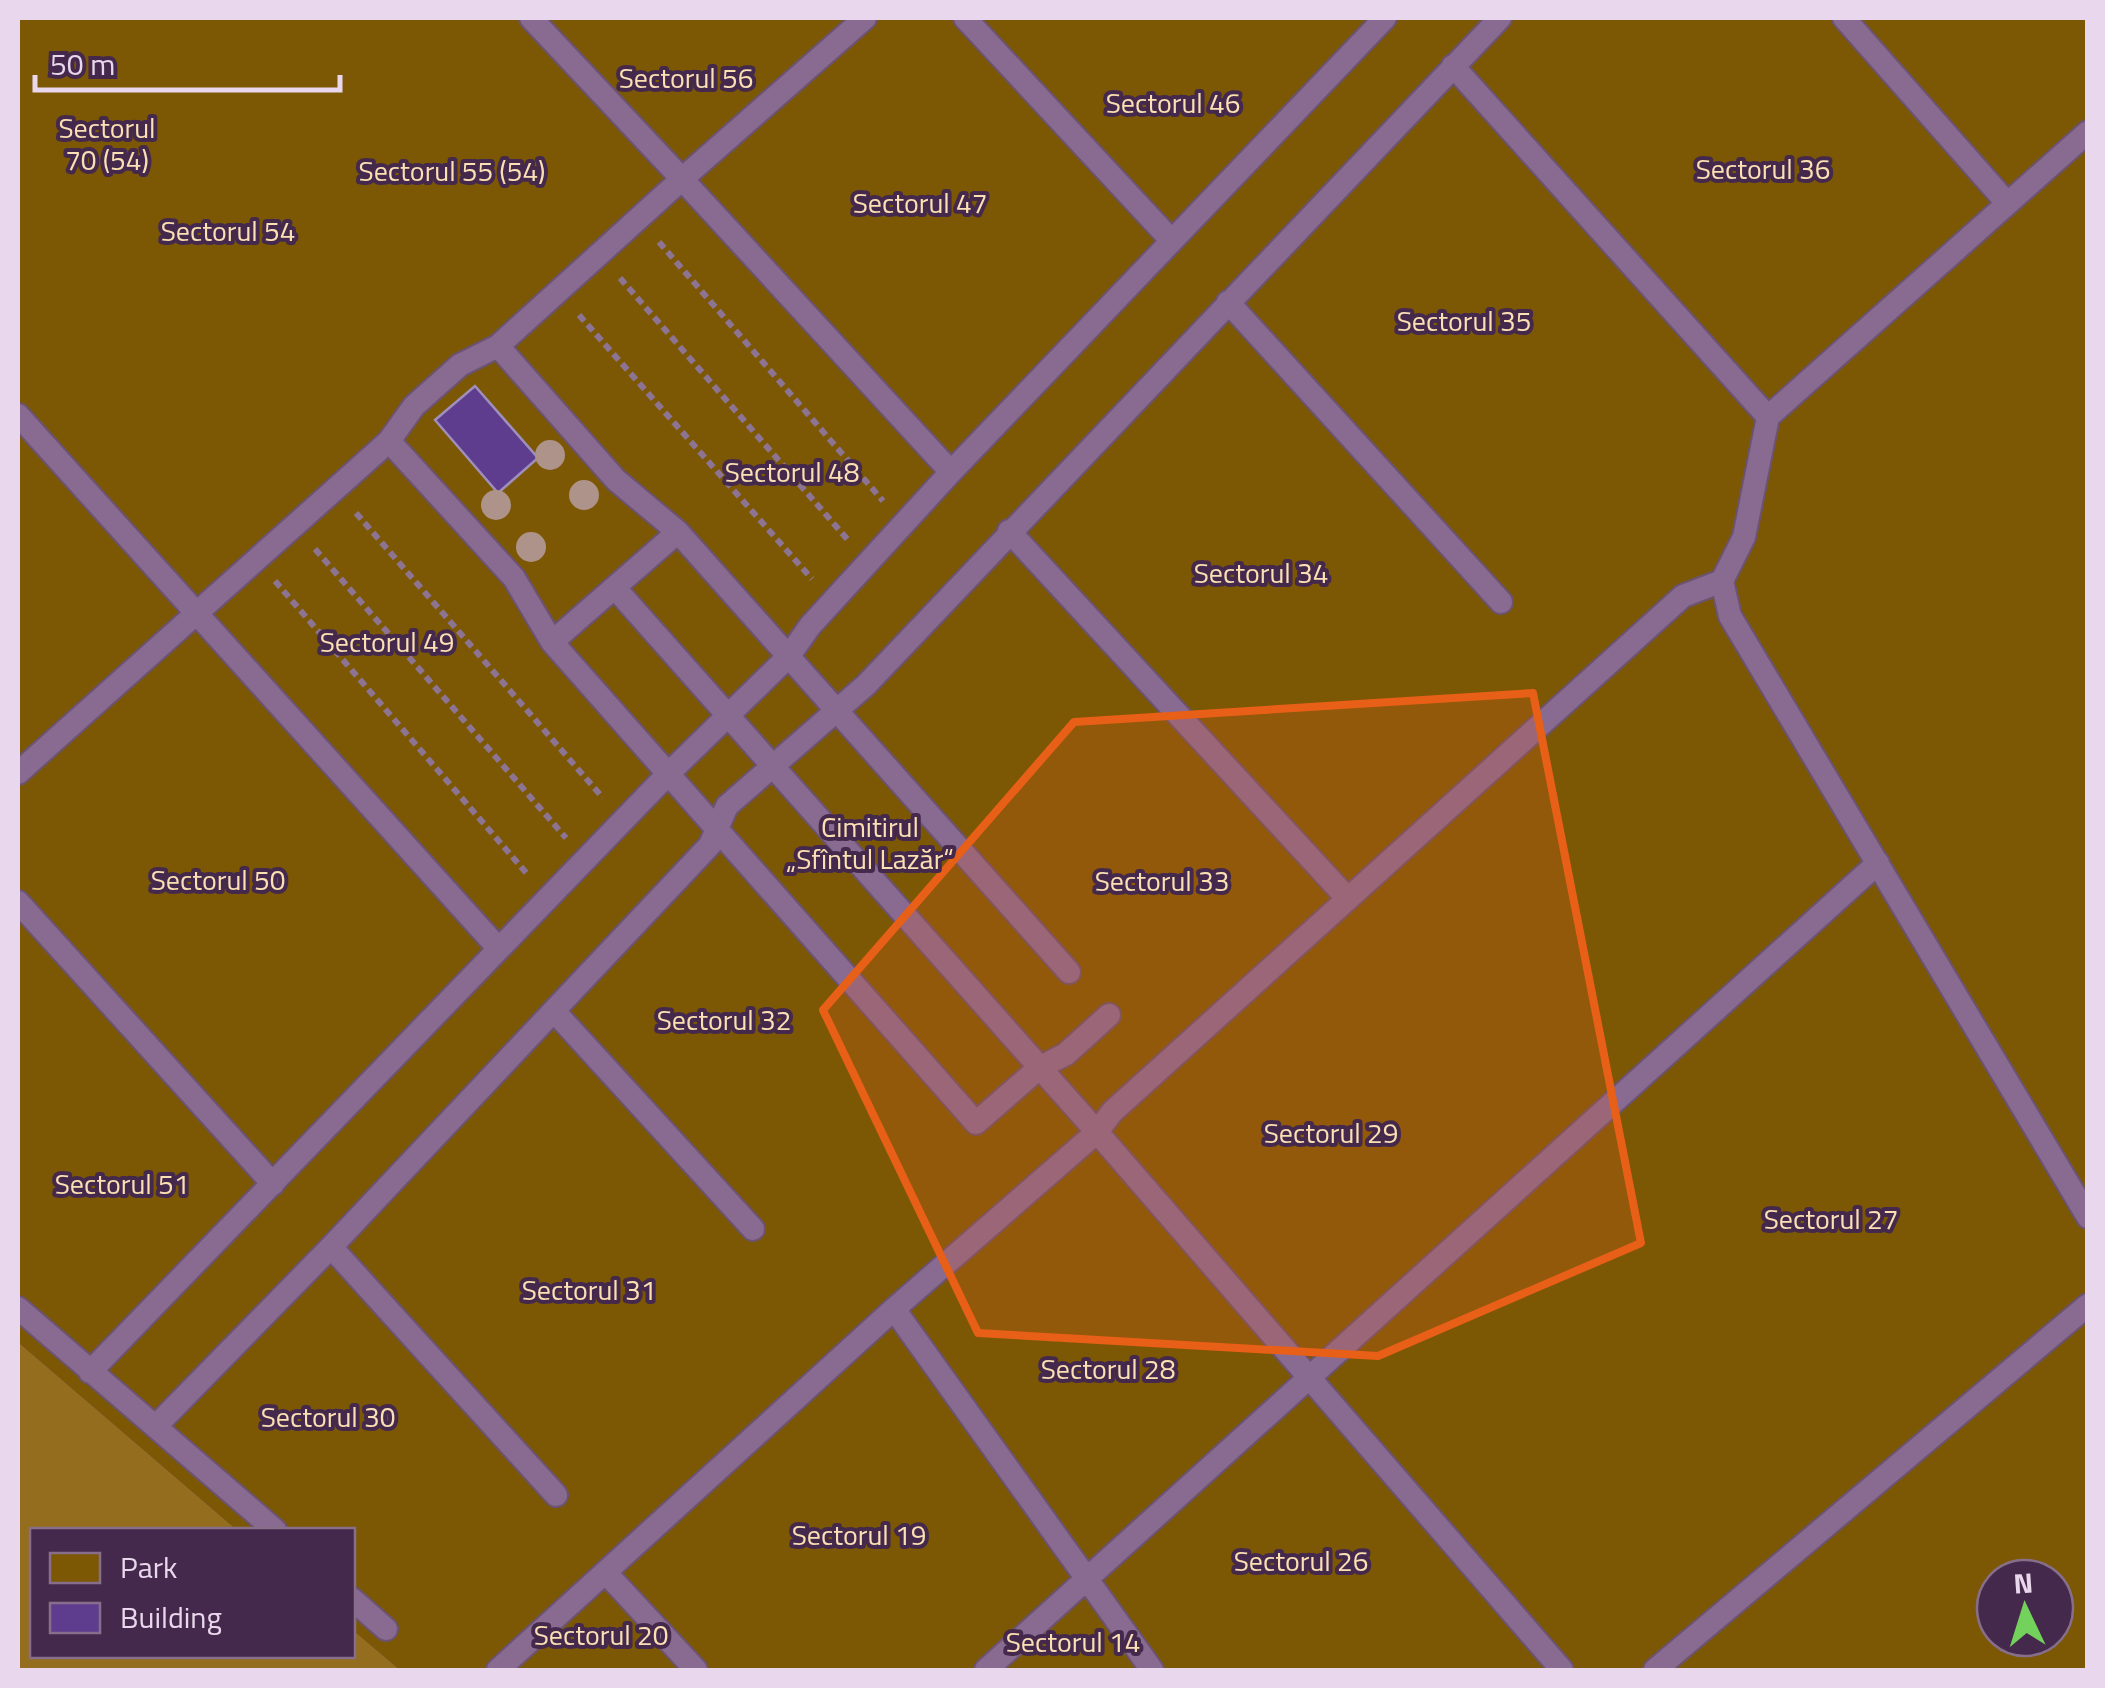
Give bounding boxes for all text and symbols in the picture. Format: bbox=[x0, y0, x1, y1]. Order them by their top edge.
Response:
scale bar bbox=[35, 30, 340, 92]
text: 50 m bbox=[50, 41, 115, 87]
park label: Sectorul 56 bbox=[619, 56, 753, 99]
park label: Sectorul 46 bbox=[1106, 81, 1240, 124]
park label: Sectorul 70 (54) bbox=[58, 106, 156, 181]
park label: Sectorul 36 bbox=[1696, 147, 1830, 190]
park label: Sectorul 55 (54) bbox=[359, 149, 546, 192]
park label: Sectorul 47 bbox=[853, 181, 987, 224]
park label: Sectorul 54 bbox=[161, 209, 295, 252]
park label: Sectorul 35 bbox=[1397, 299, 1531, 342]
park label: Sectorul 48 bbox=[725, 450, 859, 493]
park label: Sectorul 34 bbox=[1194, 551, 1328, 594]
park label: Sectorul 49 bbox=[320, 620, 454, 663]
park label: Cimitirul „Sfîntul Lazăr“ bbox=[786, 805, 954, 880]
park label: Sectorul 50 bbox=[151, 858, 285, 901]
park label: Sectorul 33 bbox=[1095, 859, 1229, 902]
park label: Sectorul 32 bbox=[657, 998, 791, 1041]
park label: Sectorul 29 bbox=[1264, 1111, 1398, 1154]
park label: Sectorul 51 bbox=[55, 1162, 189, 1205]
park label: Sectorul 27 bbox=[1764, 1197, 1898, 1240]
park label: Sectorul 31 bbox=[522, 1268, 656, 1311]
park label: Sectorul 28 bbox=[1041, 1347, 1175, 1390]
park label: Sectorul 30 bbox=[261, 1395, 395, 1438]
park label: Sectorul 19 bbox=[792, 1513, 926, 1556]
legend bbox=[30, 1528, 355, 1658]
park label: Sectorul 26 bbox=[1234, 1539, 1368, 1582]
text: Park bbox=[120, 1544, 177, 1590]
north arrow bbox=[1975, 1558, 2075, 1658]
text: N bbox=[2012, 1560, 2034, 1605]
text: Building bbox=[120, 1594, 222, 1640]
park label: Sectorul 20 bbox=[534, 1613, 668, 1656]
park label: Sectorul 14 bbox=[1006, 1620, 1140, 1663]

